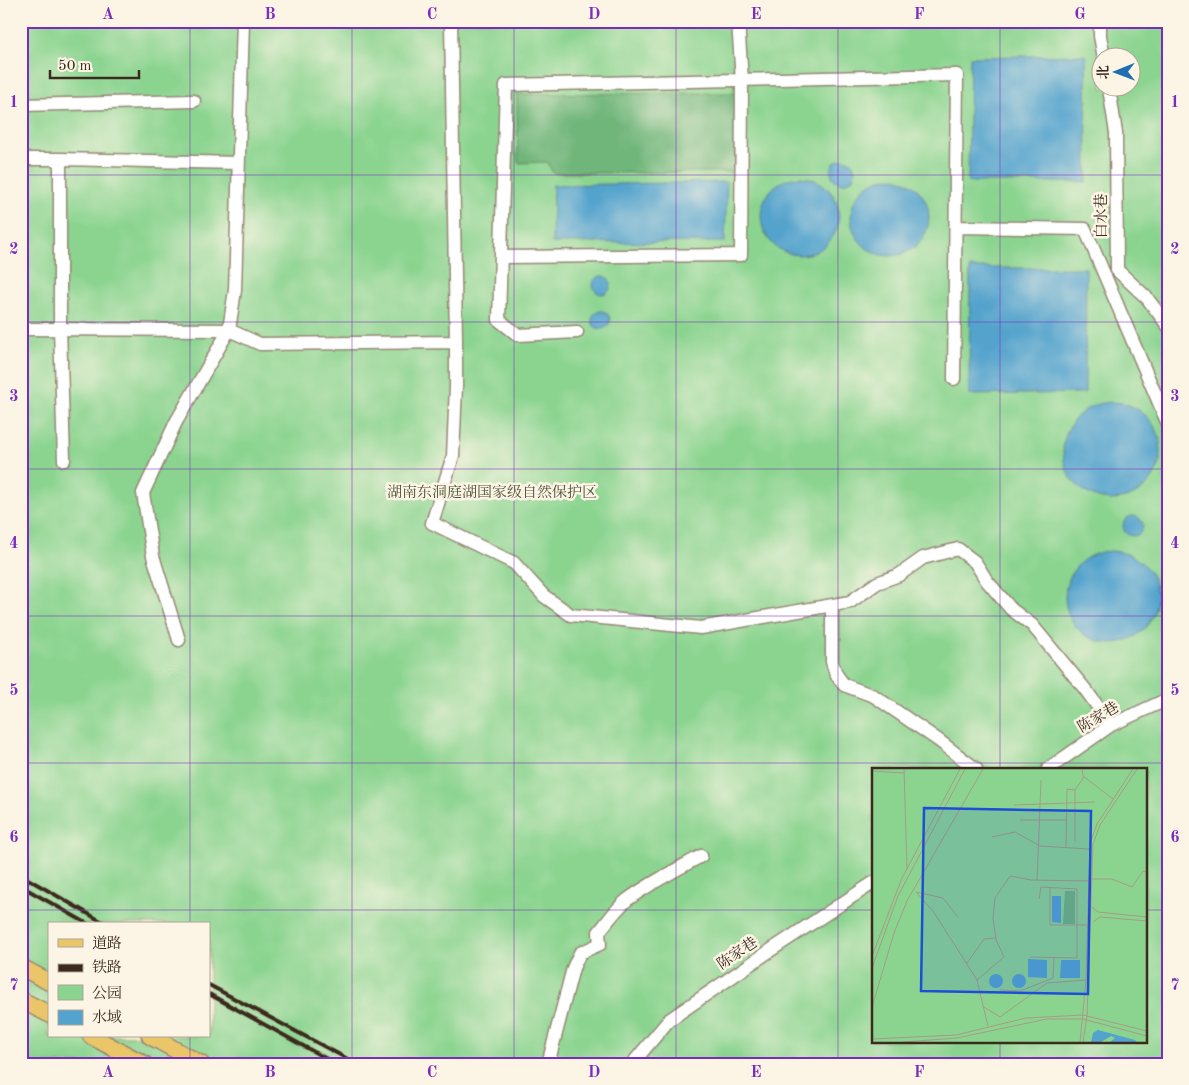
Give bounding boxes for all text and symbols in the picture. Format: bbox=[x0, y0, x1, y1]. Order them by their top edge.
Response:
text: A bbox=[102, 7, 114, 23]
text: B bbox=[264, 7, 276, 23]
text: C bbox=[427, 7, 437, 23]
text: D bbox=[588, 7, 600, 23]
text: E bbox=[750, 7, 762, 23]
text: F bbox=[914, 7, 925, 23]
text: G bbox=[1074, 7, 1086, 23]
scale bar bbox=[50, 48, 139, 80]
north arrow bbox=[1092, 48, 1142, 98]
text: 50 m bbox=[58, 59, 92, 74]
text: 北 bbox=[1096, 65, 1111, 79]
text: 1 bbox=[9, 95, 19, 111]
text: 1 bbox=[1170, 95, 1180, 111]
street label: 白水巷 bbox=[1093, 193, 1110, 239]
text: 2 bbox=[9, 242, 19, 258]
text: 2 bbox=[1170, 242, 1180, 258]
text: 3 bbox=[9, 389, 19, 405]
text: 3 bbox=[1170, 389, 1180, 405]
park label: 湖南东洞庭湖国家级自然保护区 bbox=[387, 484, 597, 501]
text: 4 bbox=[9, 536, 19, 552]
text: 4 bbox=[1170, 536, 1180, 552]
text: 5 bbox=[9, 683, 19, 699]
text: 5 bbox=[1170, 683, 1180, 699]
street label: 陈家巷 bbox=[1075, 699, 1122, 736]
inset map bbox=[872, 768, 1146, 1042]
text: 6 bbox=[9, 830, 19, 846]
text: 6 bbox=[1170, 830, 1180, 846]
legend bbox=[48, 922, 210, 1038]
street label: 陈家巷 bbox=[714, 934, 761, 973]
text: 道路 bbox=[92, 935, 122, 952]
text: 铁路 bbox=[92, 959, 122, 976]
text: 7 bbox=[9, 978, 19, 994]
text: 7 bbox=[1170, 978, 1180, 994]
text: 公园 bbox=[92, 985, 122, 1002]
text: 水域 bbox=[92, 1009, 122, 1026]
text: A bbox=[102, 1065, 114, 1081]
text: B bbox=[264, 1065, 276, 1081]
text: C bbox=[427, 1065, 437, 1081]
text: D bbox=[588, 1065, 600, 1081]
text: E bbox=[750, 1065, 762, 1081]
text: F bbox=[914, 1065, 925, 1081]
text: G bbox=[1074, 1065, 1086, 1081]

